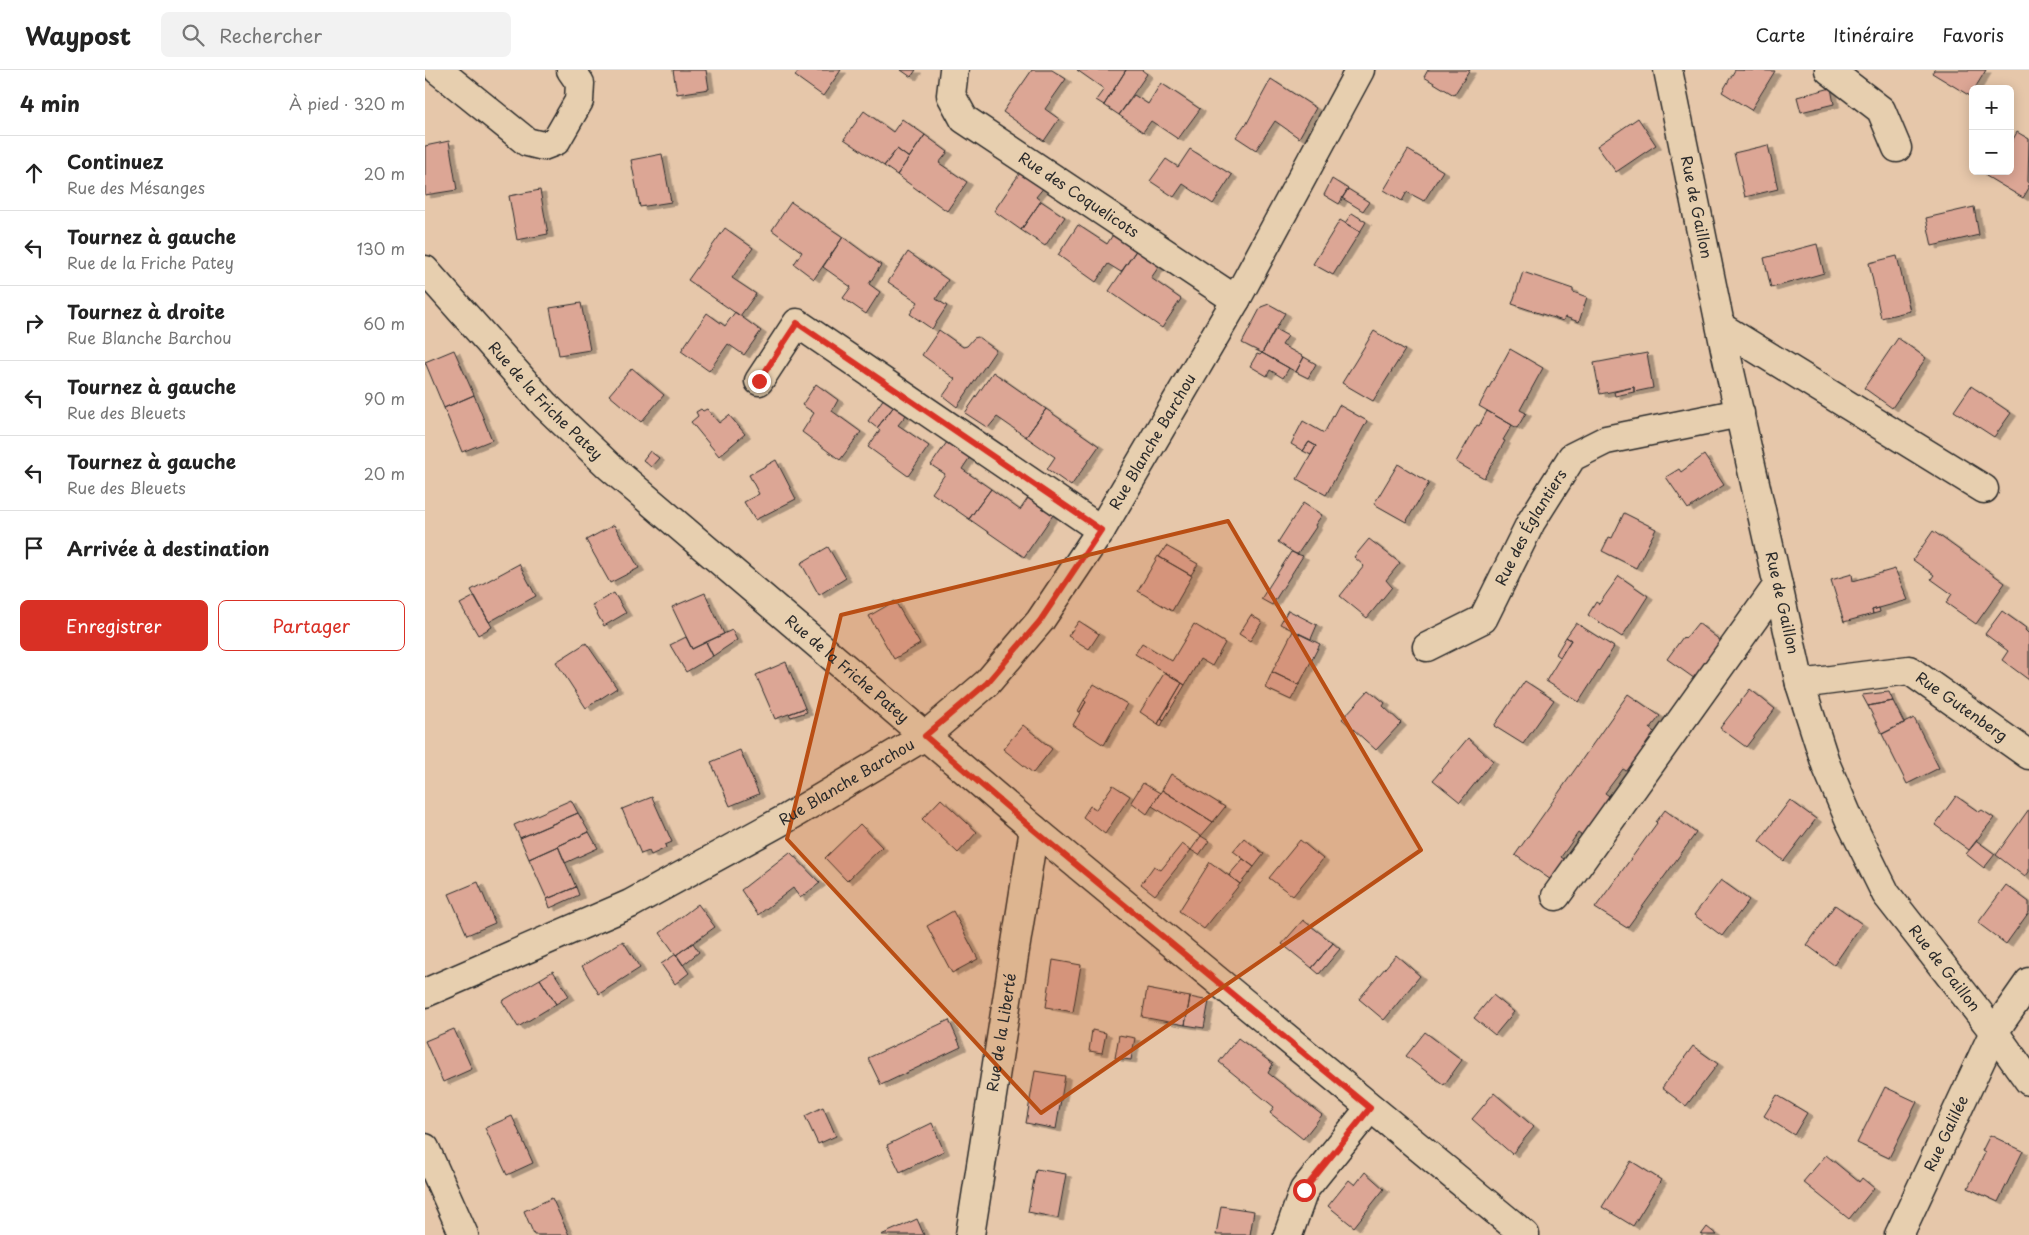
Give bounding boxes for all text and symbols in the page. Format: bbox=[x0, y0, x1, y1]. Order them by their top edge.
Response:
search box bbox=[161, 12, 511, 57]
text: Waypost bbox=[25, 17, 131, 53]
icon: search bbox=[179, 21, 207, 49]
text: Rechercher bbox=[219, 21, 322, 49]
text: Carte bbox=[1755, 21, 1805, 48]
text: Itinéraire bbox=[1833, 21, 1914, 48]
text: Favoris bbox=[1942, 21, 2004, 48]
map controls bbox=[1969, 85, 2014, 175]
button: + bbox=[1969, 85, 2014, 130]
text: 4 min bbox=[20, 87, 80, 119]
text: À pied · 320 m bbox=[289, 91, 405, 115]
button: − bbox=[1969, 130, 2014, 175]
street label: Rue des Coquelicots bbox=[1015, 146, 1144, 242]
text: Continuez bbox=[67, 147, 164, 175]
street label: Rue de Gaillon bbox=[1676, 153, 1719, 260]
icon: ahead bbox=[20, 159, 48, 187]
text: 20 m bbox=[364, 161, 405, 185]
text: Rue des Mésanges bbox=[67, 175, 205, 199]
text: Tournez à gauche bbox=[67, 222, 236, 250]
icon: left bbox=[20, 234, 48, 262]
text: 130 m bbox=[357, 236, 405, 260]
text: Rue de la Friche Patey bbox=[67, 250, 234, 274]
text: Tournez à droite bbox=[67, 297, 225, 325]
icon: right bbox=[20, 309, 48, 337]
text: 60 m bbox=[363, 311, 405, 335]
text: Rue Blanche Barchou bbox=[67, 325, 232, 349]
street label: Rue de la Friche Patey bbox=[484, 336, 609, 464]
street label: Rue Blanche Barchou bbox=[1102, 369, 1200, 513]
route end bbox=[748, 370, 771, 393]
text: Tournez à gauche bbox=[67, 372, 236, 400]
icon: left bbox=[20, 384, 48, 412]
text: 90 m bbox=[364, 386, 405, 410]
text: Rue des Bleuets bbox=[67, 400, 186, 424]
text: Tournez à gauche bbox=[67, 447, 236, 475]
icon: left bbox=[20, 459, 48, 487]
text: 20 m bbox=[364, 461, 405, 485]
street label: Rue des Églantiers bbox=[1488, 464, 1572, 589]
text: Rue des Bleuets bbox=[67, 475, 186, 499]
icon: arrive bbox=[20, 534, 48, 562]
text: Arrivée à destination bbox=[67, 534, 270, 562]
street label: Rue de Gaillon bbox=[1761, 549, 1806, 656]
button: Enregistrer bbox=[20, 600, 208, 651]
button: Partager bbox=[218, 600, 405, 651]
street label: Rue de la Friche Patey bbox=[781, 609, 915, 728]
street label: Rue Gutenberg bbox=[1912, 665, 2013, 746]
street label: Rue Blanche Barchou bbox=[774, 732, 918, 830]
street label: Rue de Gaillon bbox=[1904, 919, 1987, 1016]
street label: Rue de la Liberté bbox=[980, 971, 1021, 1093]
street label: Rue Galilée bbox=[1917, 1091, 1973, 1175]
route start bbox=[1293, 1179, 1316, 1202]

